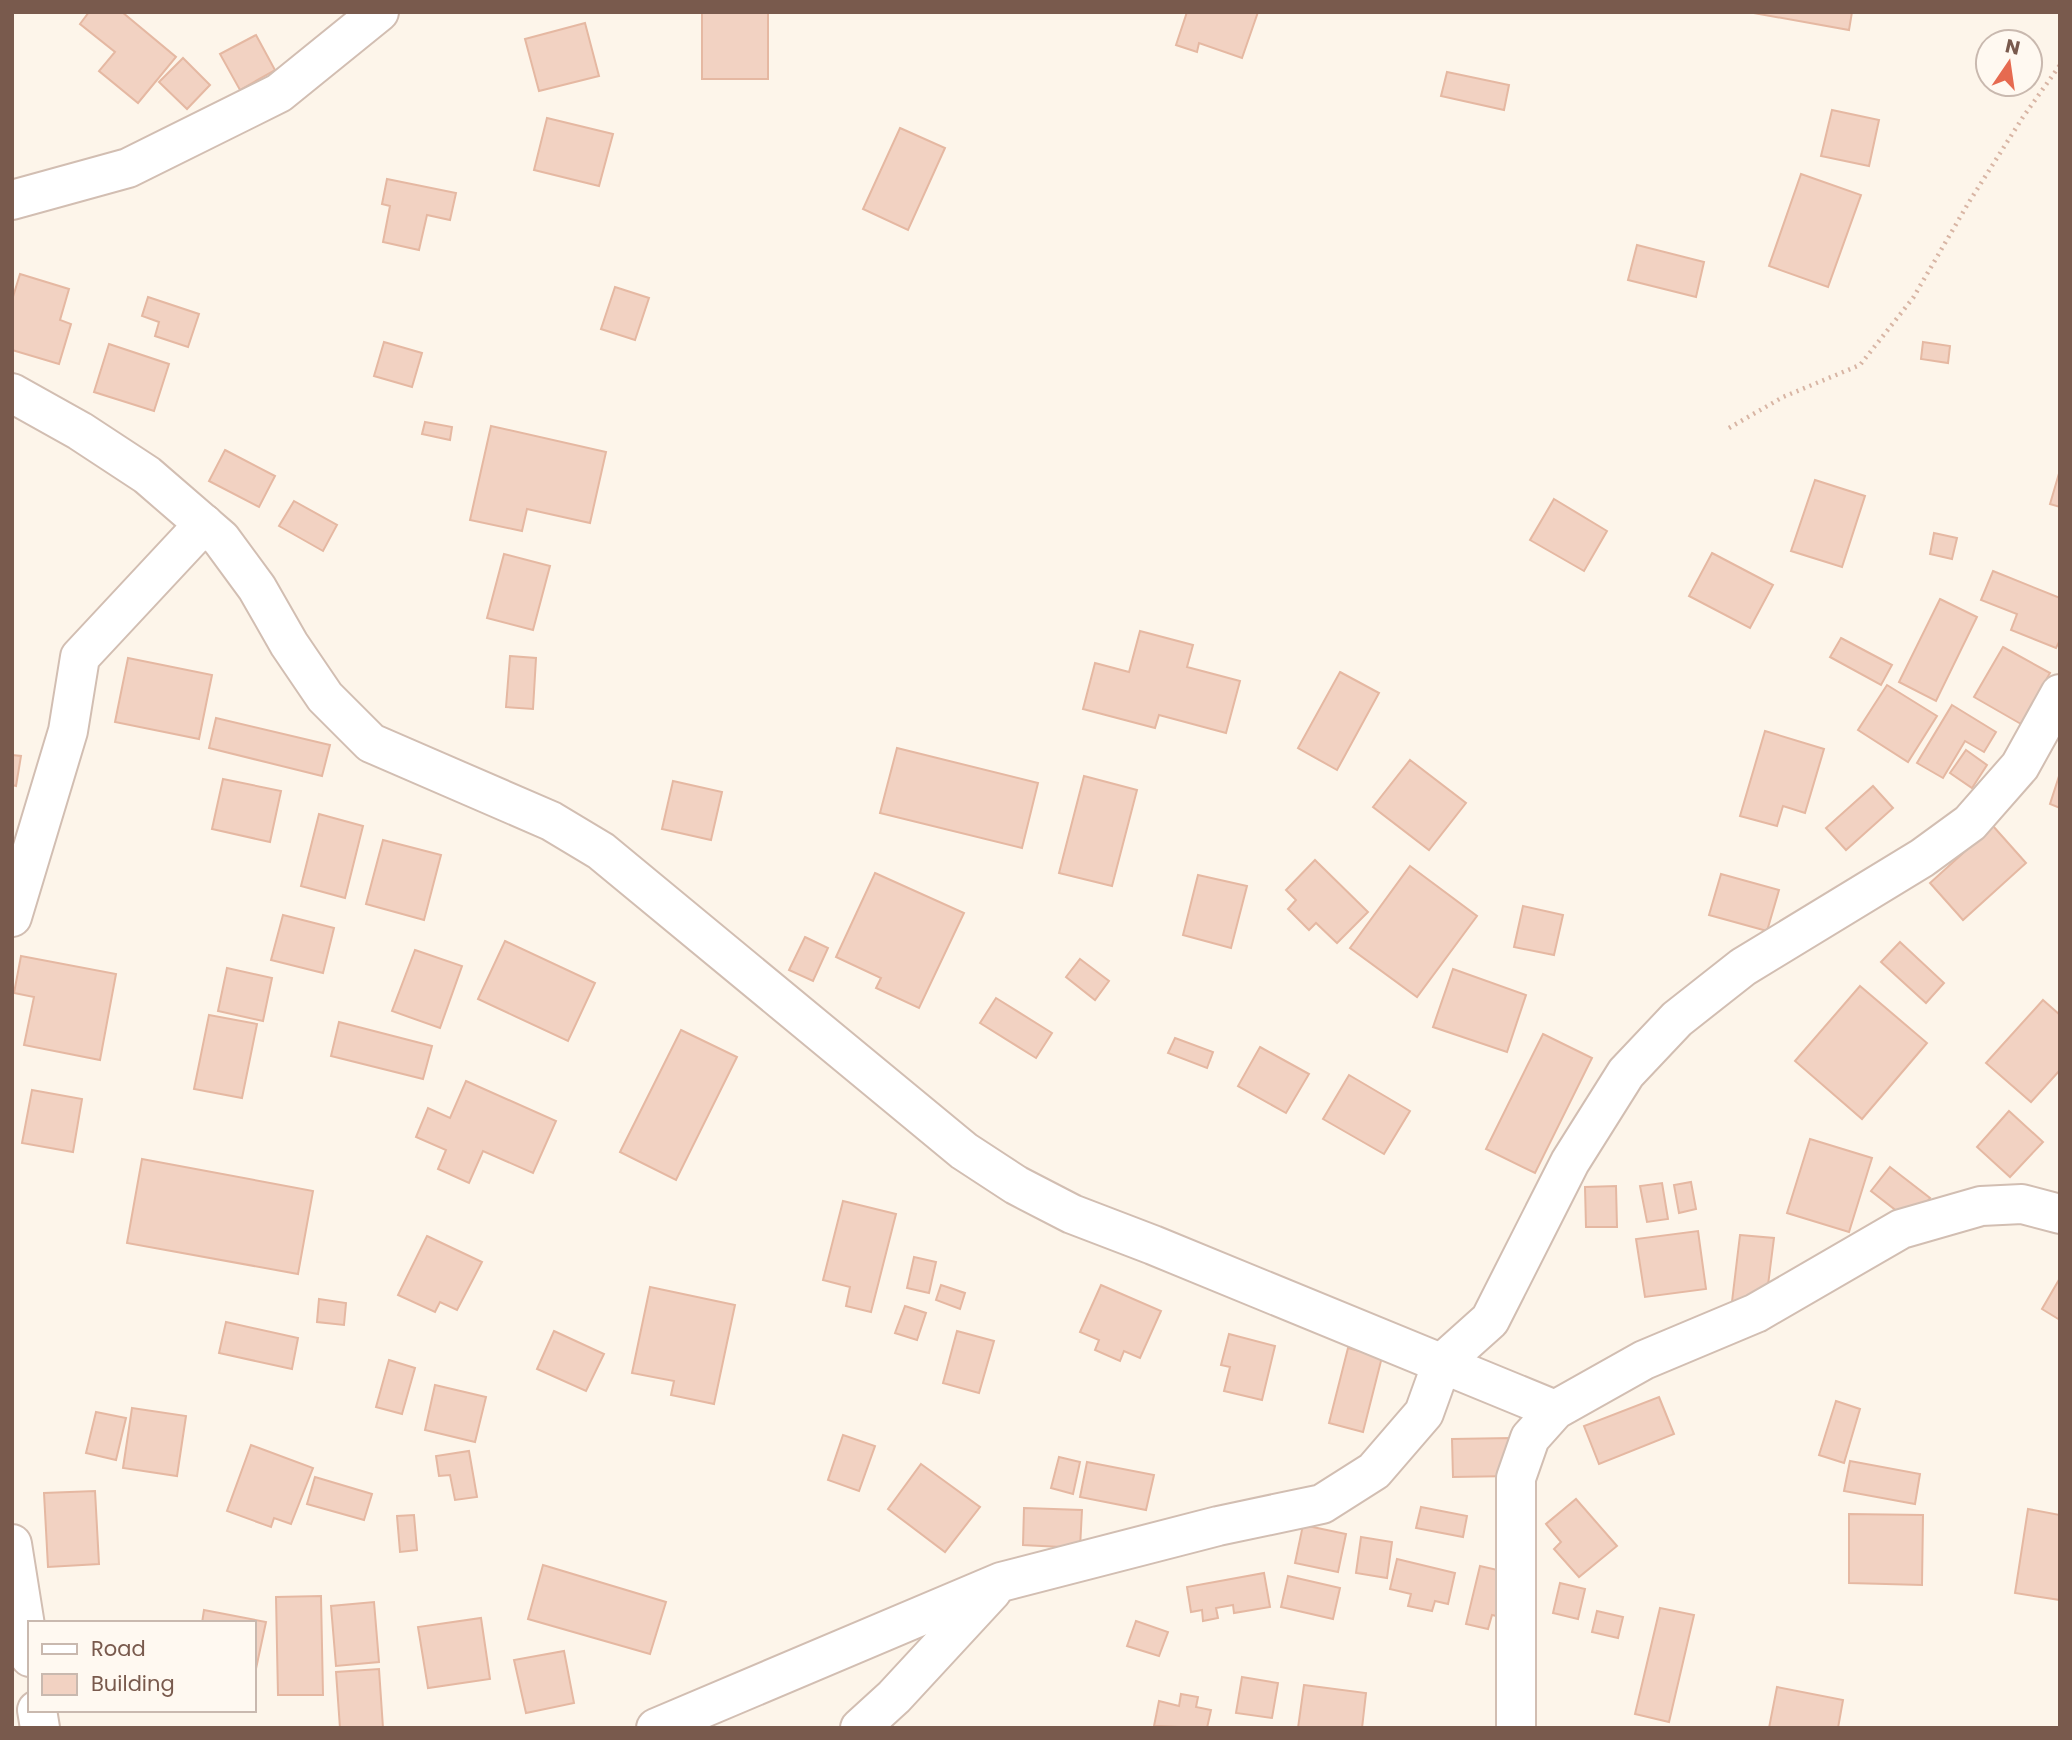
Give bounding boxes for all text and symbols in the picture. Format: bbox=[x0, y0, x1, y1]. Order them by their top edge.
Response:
north arrow bbox=[1974, 28, 2044, 98]
text: N bbox=[2003, 32, 2023, 62]
legend bbox=[28, 1621, 256, 1712]
text: Road bbox=[91, 1634, 146, 1663]
text: Building bbox=[91, 1669, 175, 1698]

